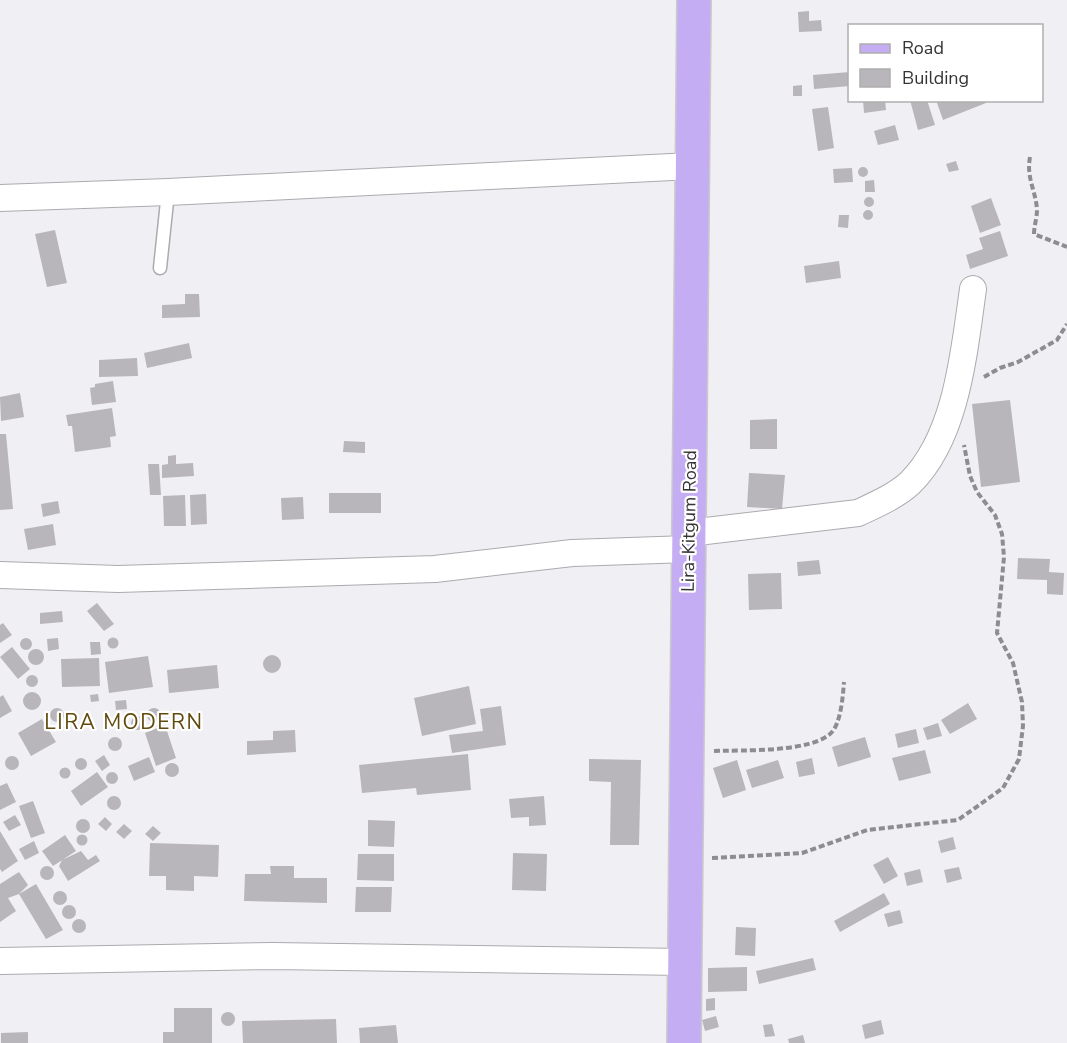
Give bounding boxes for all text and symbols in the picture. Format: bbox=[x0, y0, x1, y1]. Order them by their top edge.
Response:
legend bbox=[848, 24, 1043, 102]
text: Road bbox=[902, 36, 944, 60]
text: Building bbox=[902, 66, 969, 90]
street label: Lira-Kitgum Road bbox=[676, 450, 702, 592]
district label: LIRA MODERN bbox=[44, 708, 204, 736]

